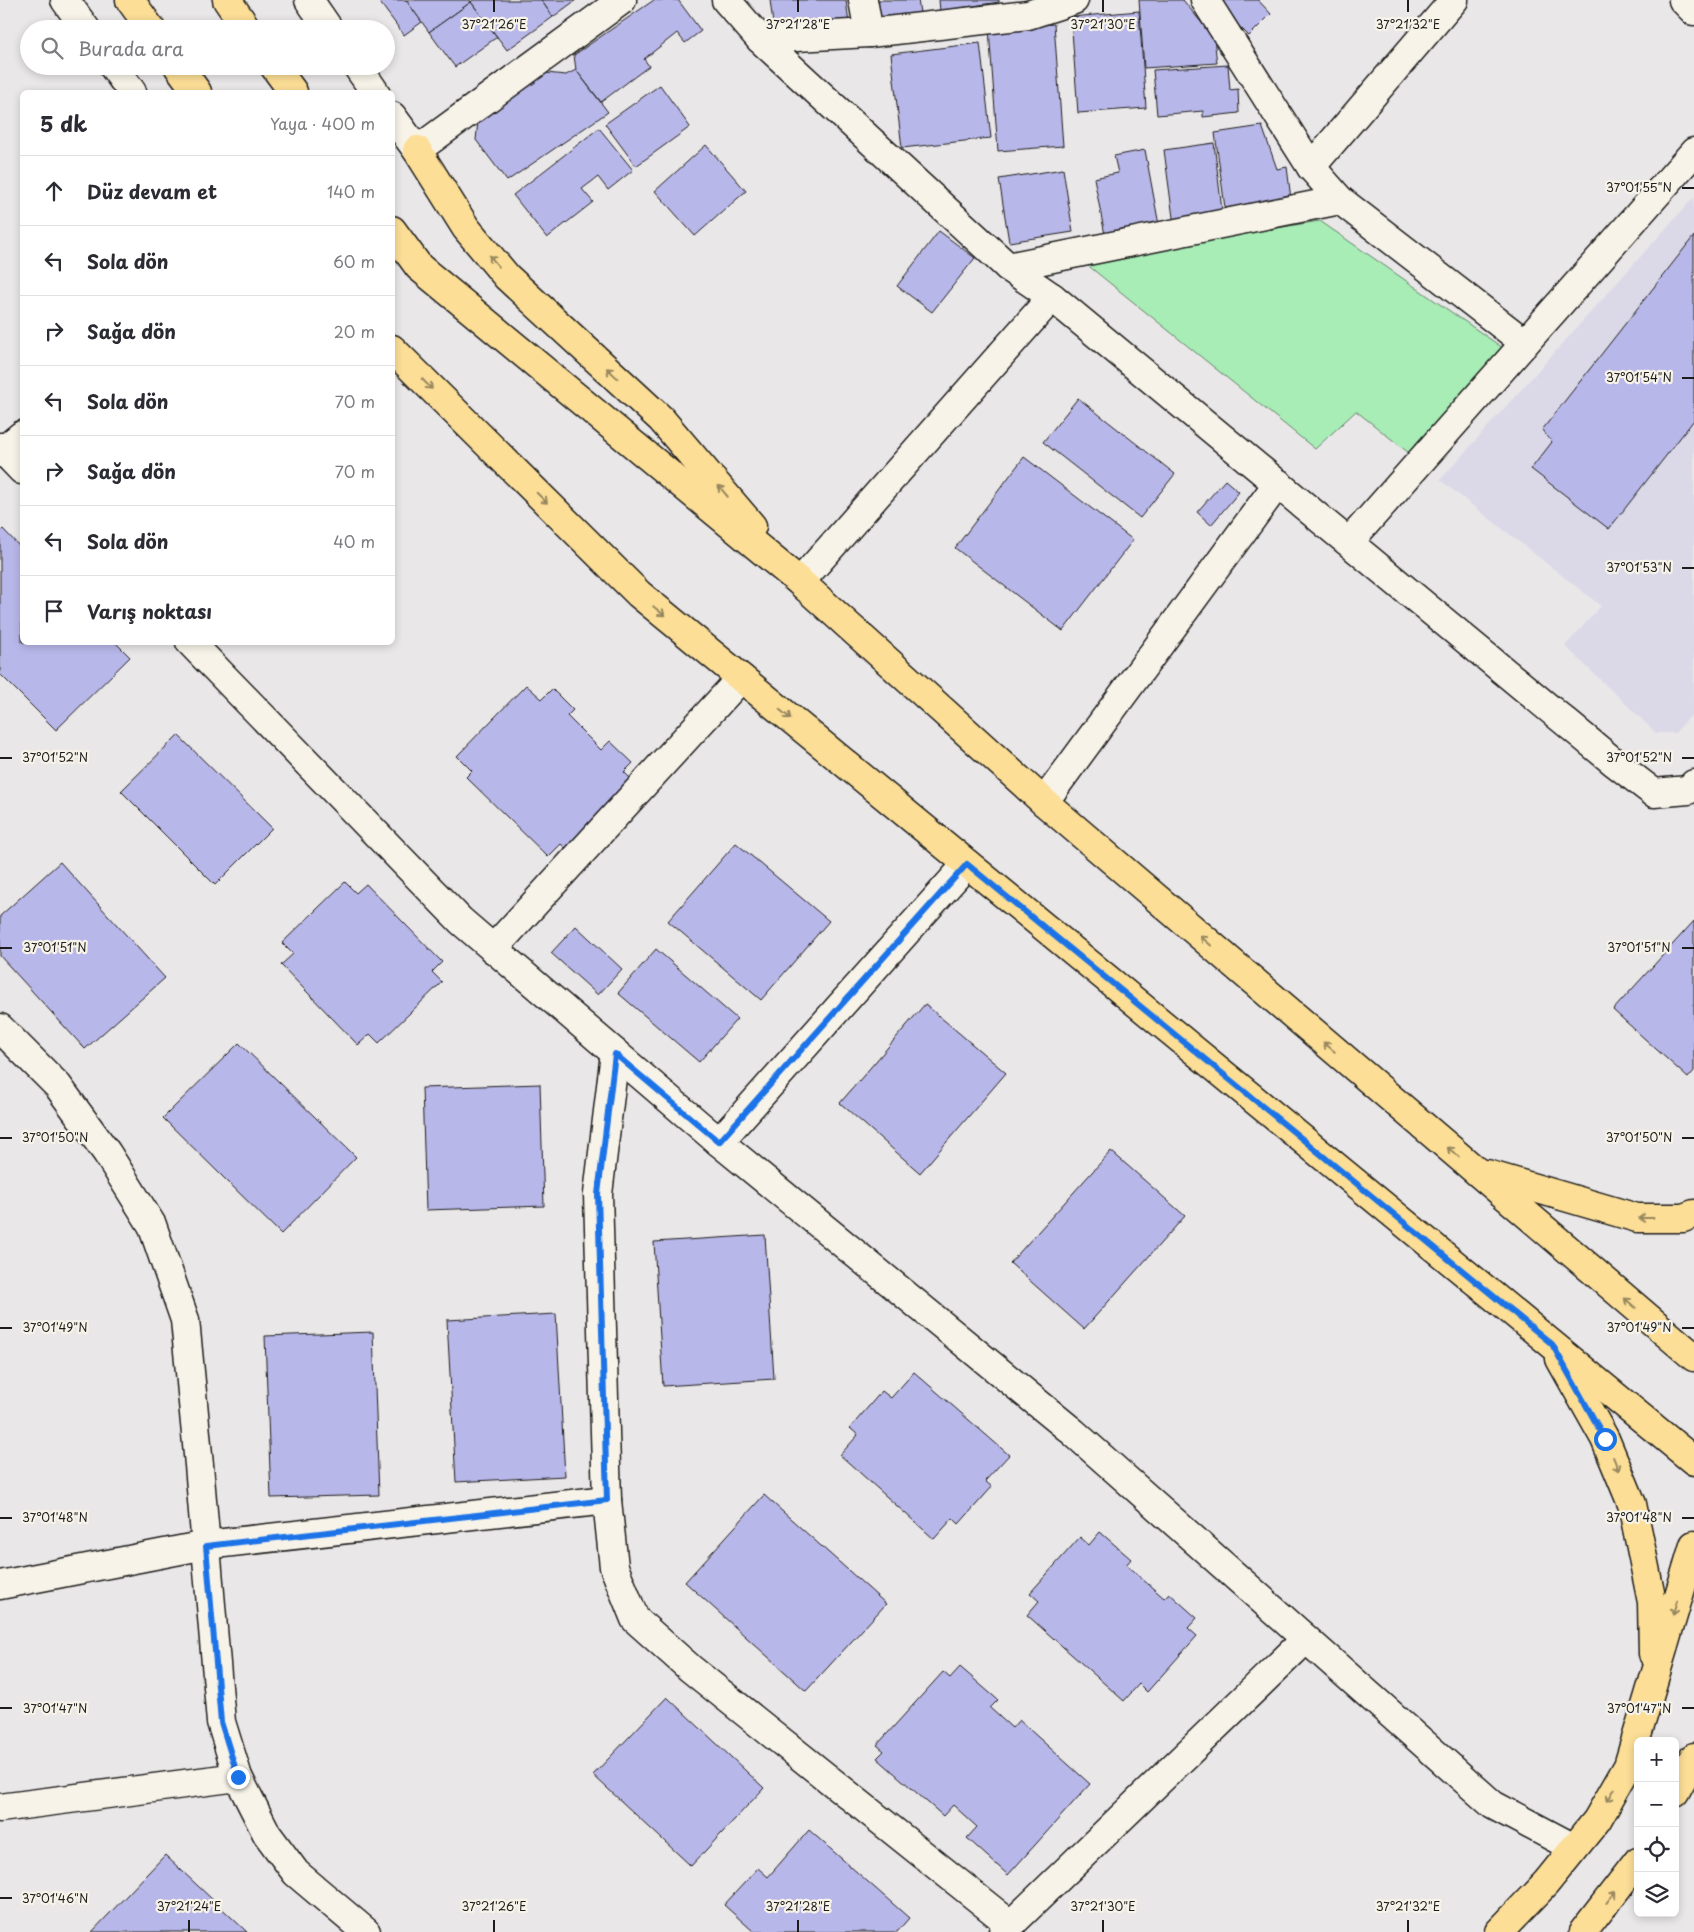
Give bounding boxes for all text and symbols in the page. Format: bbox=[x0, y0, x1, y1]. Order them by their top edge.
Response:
text: 37°21'26"E bbox=[461, 15, 527, 33]
text: 37°21'28"E bbox=[766, 15, 830, 33]
text: 37°21'30"E bbox=[1070, 15, 1136, 33]
text: 37°21'32"E bbox=[1376, 15, 1440, 33]
search box bbox=[20, 20, 395, 75]
icon: search bbox=[38, 34, 66, 62]
text: Burada ara bbox=[78, 34, 183, 62]
text: 5 dk bbox=[40, 107, 87, 139]
text: Yaya · 400 m bbox=[270, 111, 375, 135]
icon: ahead bbox=[40, 177, 68, 205]
text: Düz devam et bbox=[87, 177, 217, 205]
text: 37°01'55"N bbox=[1606, 178, 1672, 196]
text: 140 m bbox=[327, 179, 375, 203]
icon: left bbox=[40, 247, 68, 275]
text: Sola dön bbox=[87, 247, 168, 275]
text: 60 m bbox=[333, 249, 375, 273]
one-way arrow bbox=[488, 255, 500, 268]
icon: right bbox=[40, 317, 68, 345]
text: Sağa dön bbox=[87, 317, 176, 345]
text: 20 m bbox=[334, 319, 375, 343]
one-way arrow bbox=[605, 367, 618, 379]
text: 37°01'54"N bbox=[1606, 368, 1672, 386]
one-way arrow bbox=[421, 378, 433, 390]
icon: left bbox=[40, 387, 68, 415]
text: Sola dön bbox=[87, 387, 168, 415]
text: 70 m bbox=[335, 389, 375, 413]
icon: right bbox=[40, 457, 68, 485]
text: Sağa dön bbox=[87, 457, 176, 485]
text: 70 m bbox=[335, 459, 375, 483]
one-way arrow bbox=[717, 485, 728, 498]
one-way arrow bbox=[536, 492, 548, 504]
icon: left bbox=[40, 527, 68, 555]
text: Sola dön bbox=[87, 527, 168, 555]
text: 40 m bbox=[333, 529, 375, 553]
text: 37°01'53"N bbox=[1606, 558, 1672, 576]
icon: arrive bbox=[40, 597, 68, 625]
text: Varış noktası bbox=[87, 597, 212, 625]
one-way arrow bbox=[652, 606, 665, 617]
one-way arrow bbox=[778, 709, 791, 720]
text: 37°01'52"N bbox=[22, 748, 88, 766]
text: 37°01'52"N bbox=[1606, 748, 1672, 766]
one-way arrow bbox=[1199, 936, 1212, 947]
text: 37°01'51"N bbox=[23, 938, 87, 956]
text: 37°01'51"N bbox=[1607, 938, 1671, 956]
one-way arrow bbox=[1323, 1041, 1336, 1052]
text: 37°01'50"N bbox=[22, 1128, 88, 1146]
text: 37°01'50"N bbox=[1606, 1128, 1672, 1146]
one-way arrow bbox=[1447, 1146, 1460, 1158]
one-way arrow bbox=[1638, 1213, 1654, 1223]
one-way arrow bbox=[1624, 1297, 1637, 1308]
text: 37°01'49"N bbox=[22, 1318, 88, 1336]
text: 37°01'49"N bbox=[1606, 1318, 1672, 1336]
route start bbox=[1594, 1428, 1617, 1451]
one-way arrow bbox=[1611, 1456, 1621, 1471]
text: 37°01'48"N bbox=[22, 1508, 88, 1526]
text: 37°01'48"N bbox=[1606, 1508, 1672, 1526]
one-way arrow bbox=[1669, 1600, 1679, 1616]
text: 37°01'47"N bbox=[23, 1699, 87, 1717]
text: 37°01'47"N bbox=[1607, 1699, 1671, 1717]
map controls bbox=[1634, 1737, 1679, 1917]
button: + bbox=[1634, 1737, 1679, 1782]
route end bbox=[227, 1766, 250, 1789]
button: − bbox=[1634, 1782, 1679, 1827]
one-way arrow bbox=[1606, 1787, 1616, 1801]
button: locate bbox=[1634, 1827, 1679, 1872]
button: layers bbox=[1634, 1872, 1679, 1917]
text: 37°01'46"N bbox=[22, 1889, 88, 1907]
one-way arrow bbox=[1605, 1891, 1616, 1904]
text: 37°21'24"E bbox=[157, 1897, 221, 1915]
text: 37°21'26"E bbox=[461, 1897, 527, 1915]
text: 37°21'28"E bbox=[766, 1897, 830, 1915]
text: 37°21'30"E bbox=[1070, 1897, 1136, 1915]
text: 37°21'32"E bbox=[1376, 1897, 1440, 1915]

